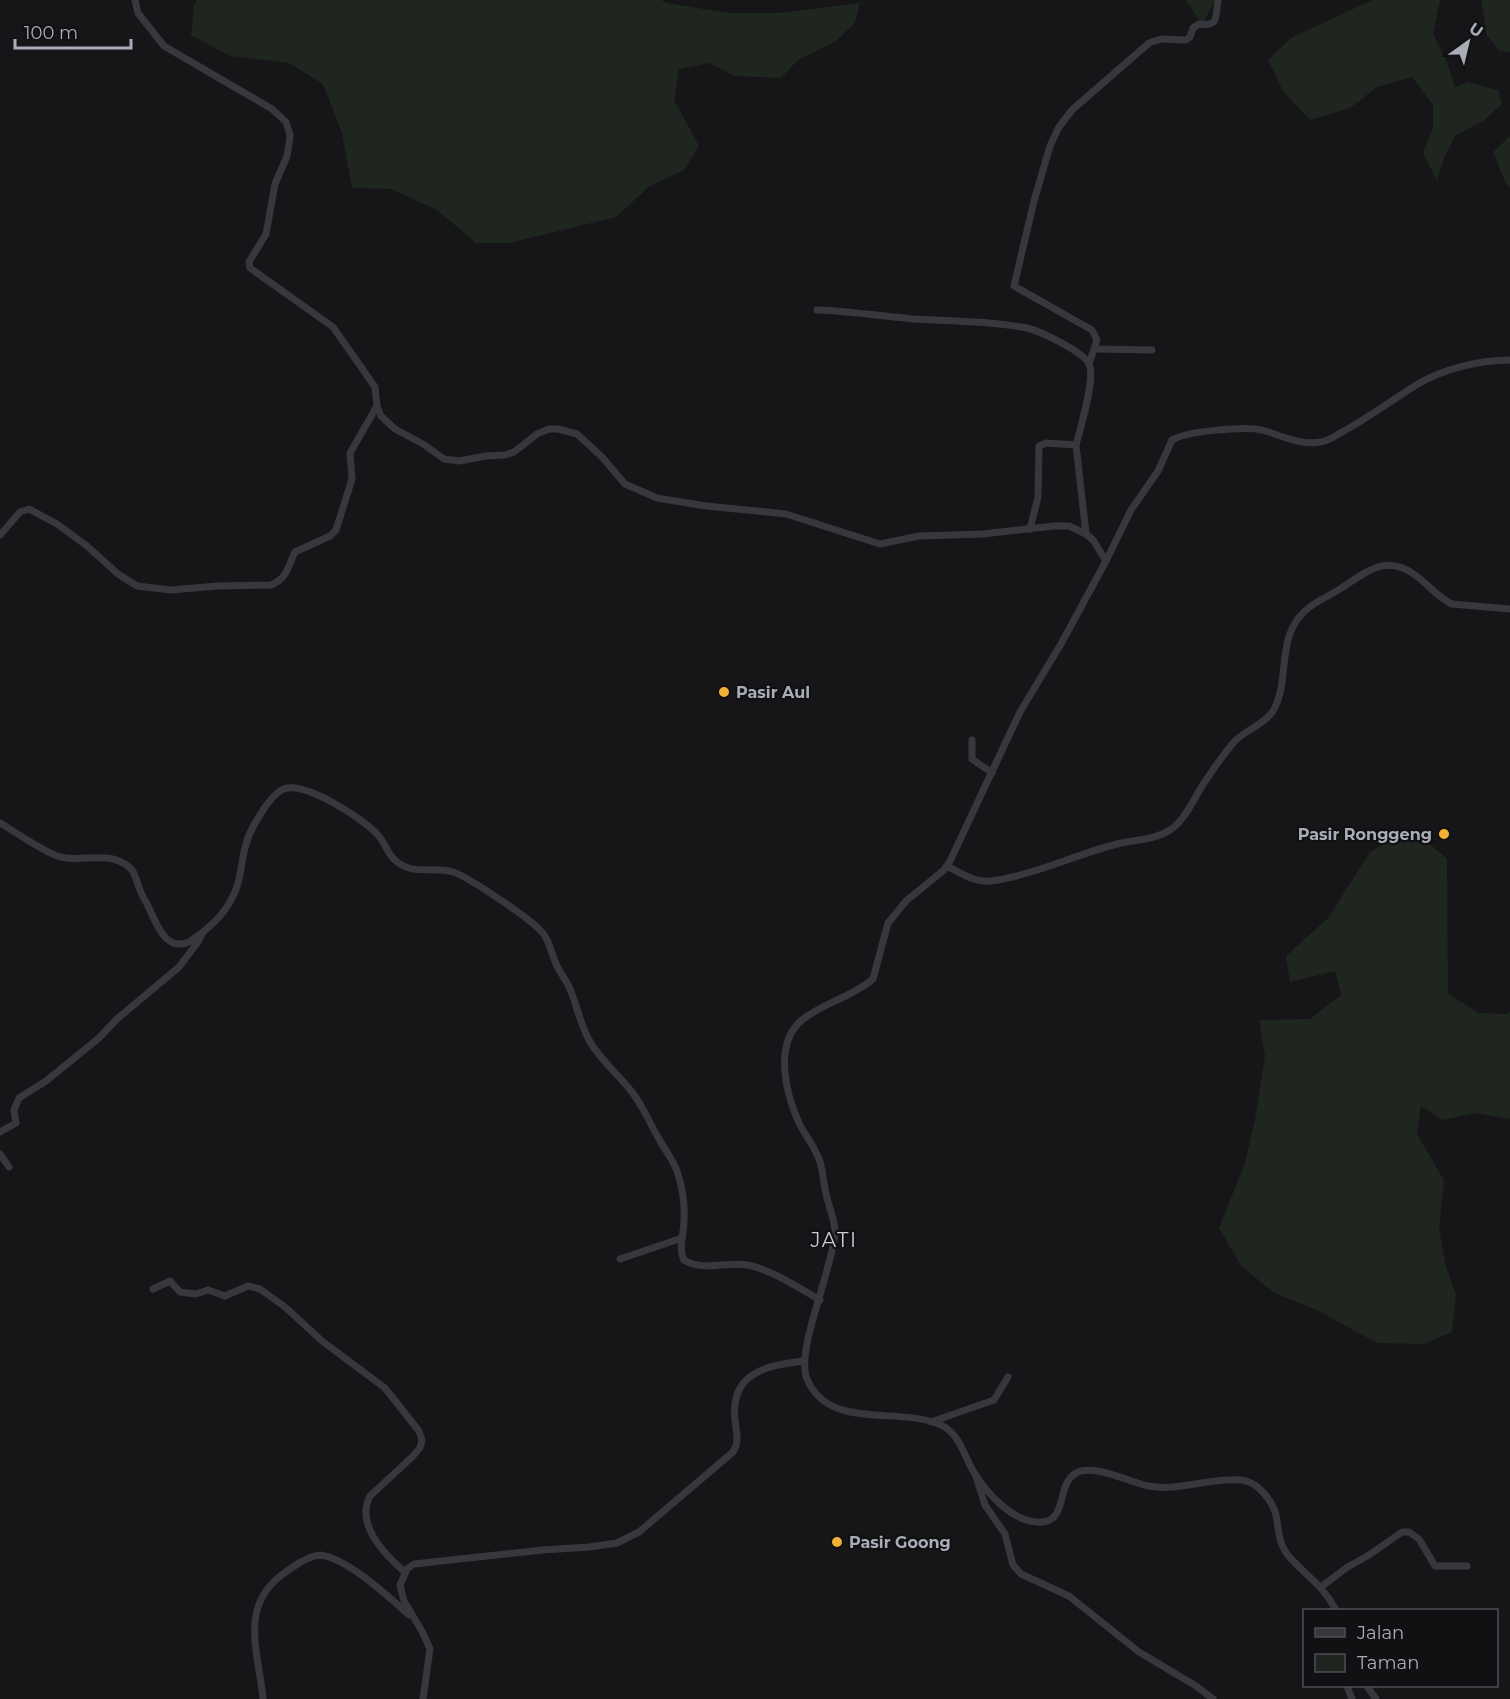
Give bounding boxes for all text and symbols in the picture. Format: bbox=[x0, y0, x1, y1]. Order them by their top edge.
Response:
scale bar bbox=[15, 12, 130, 50]
north arrow bbox=[1438, 12, 1498, 72]
text: U bbox=[1466, 19, 1487, 41]
text: 100 m bbox=[24, 22, 78, 44]
place label: Pasir Aul bbox=[736, 683, 810, 702]
marker: Pasir Aul bbox=[717, 685, 731, 699]
place label: Pasir Ronggeng bbox=[1298, 825, 1432, 844]
marker: Pasir Ronggeng bbox=[1437, 827, 1451, 841]
district label: JATI bbox=[810, 1228, 857, 1252]
place label: Pasir Goong bbox=[849, 1533, 951, 1552]
marker: Pasir Goong bbox=[830, 1535, 844, 1549]
legend bbox=[1303, 1609, 1498, 1687]
text: Jalan bbox=[1356, 1622, 1404, 1644]
text: Taman bbox=[1357, 1652, 1419, 1674]

